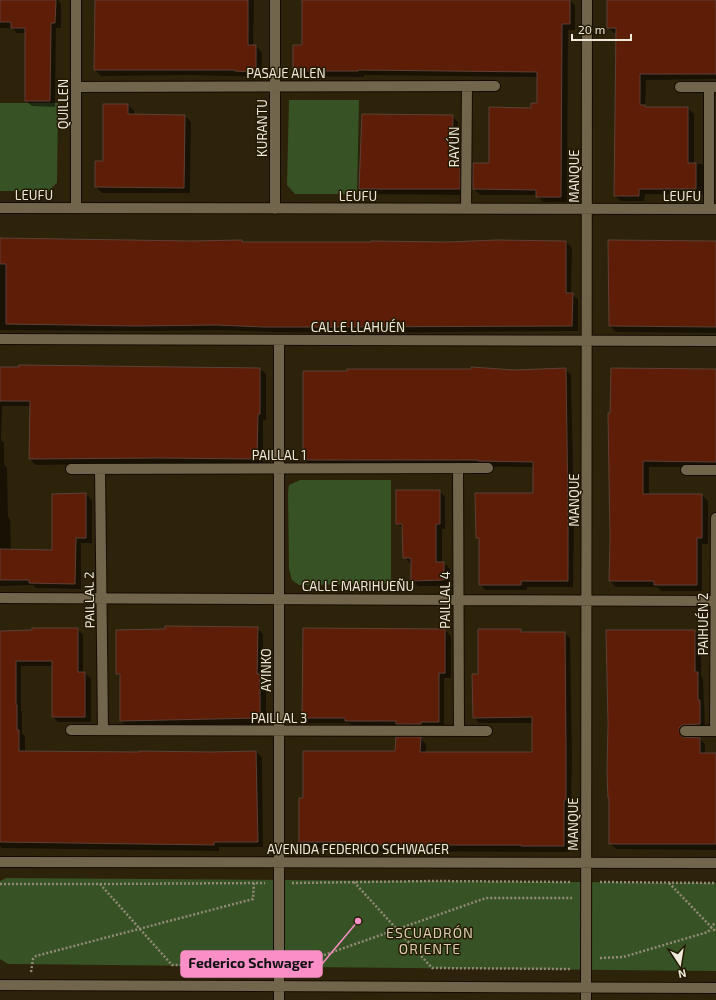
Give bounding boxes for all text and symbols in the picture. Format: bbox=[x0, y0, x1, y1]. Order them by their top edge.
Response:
scale bar bbox=[572, 16, 631, 42]
text: 20 m bbox=[578, 22, 605, 36]
street label: PASAJE AILEN bbox=[246, 65, 326, 81]
street label: QUILLEN bbox=[55, 79, 71, 129]
street label: KURANTU bbox=[254, 99, 270, 157]
street label: RAYÚN bbox=[445, 127, 462, 167]
street label: MANQUE bbox=[566, 149, 582, 203]
street label: LEUFU bbox=[15, 187, 53, 203]
street label: LEUFU bbox=[339, 188, 377, 204]
street label: LEUFU bbox=[663, 188, 701, 204]
street label: CALLE LLAHUÉN bbox=[311, 318, 405, 335]
street label: PAILLAL 1 bbox=[252, 447, 306, 463]
street label: MANQUE bbox=[566, 473, 582, 527]
street label: PAILLAL 2 bbox=[81, 571, 97, 629]
street label: PAILLAL 4 bbox=[437, 571, 453, 629]
street label: CALLE MARIHUEÑU bbox=[302, 578, 414, 594]
street label: PAIHUÉN 2 bbox=[694, 593, 711, 655]
street label: AYINKO bbox=[258, 648, 274, 692]
street label: PAILLAL 3 bbox=[251, 710, 307, 726]
street label: MANQUE bbox=[565, 797, 581, 851]
street label: AVENIDA FEDERICO SCHWAGER bbox=[267, 841, 449, 857]
district label: ESCUADRÓN ORIENTE bbox=[386, 924, 474, 957]
north arrow bbox=[660, 944, 700, 984]
callout: Federico Schwager bbox=[181, 951, 322, 977]
text: Federico Schwager bbox=[188, 954, 314, 971]
text: N bbox=[677, 967, 687, 981]

